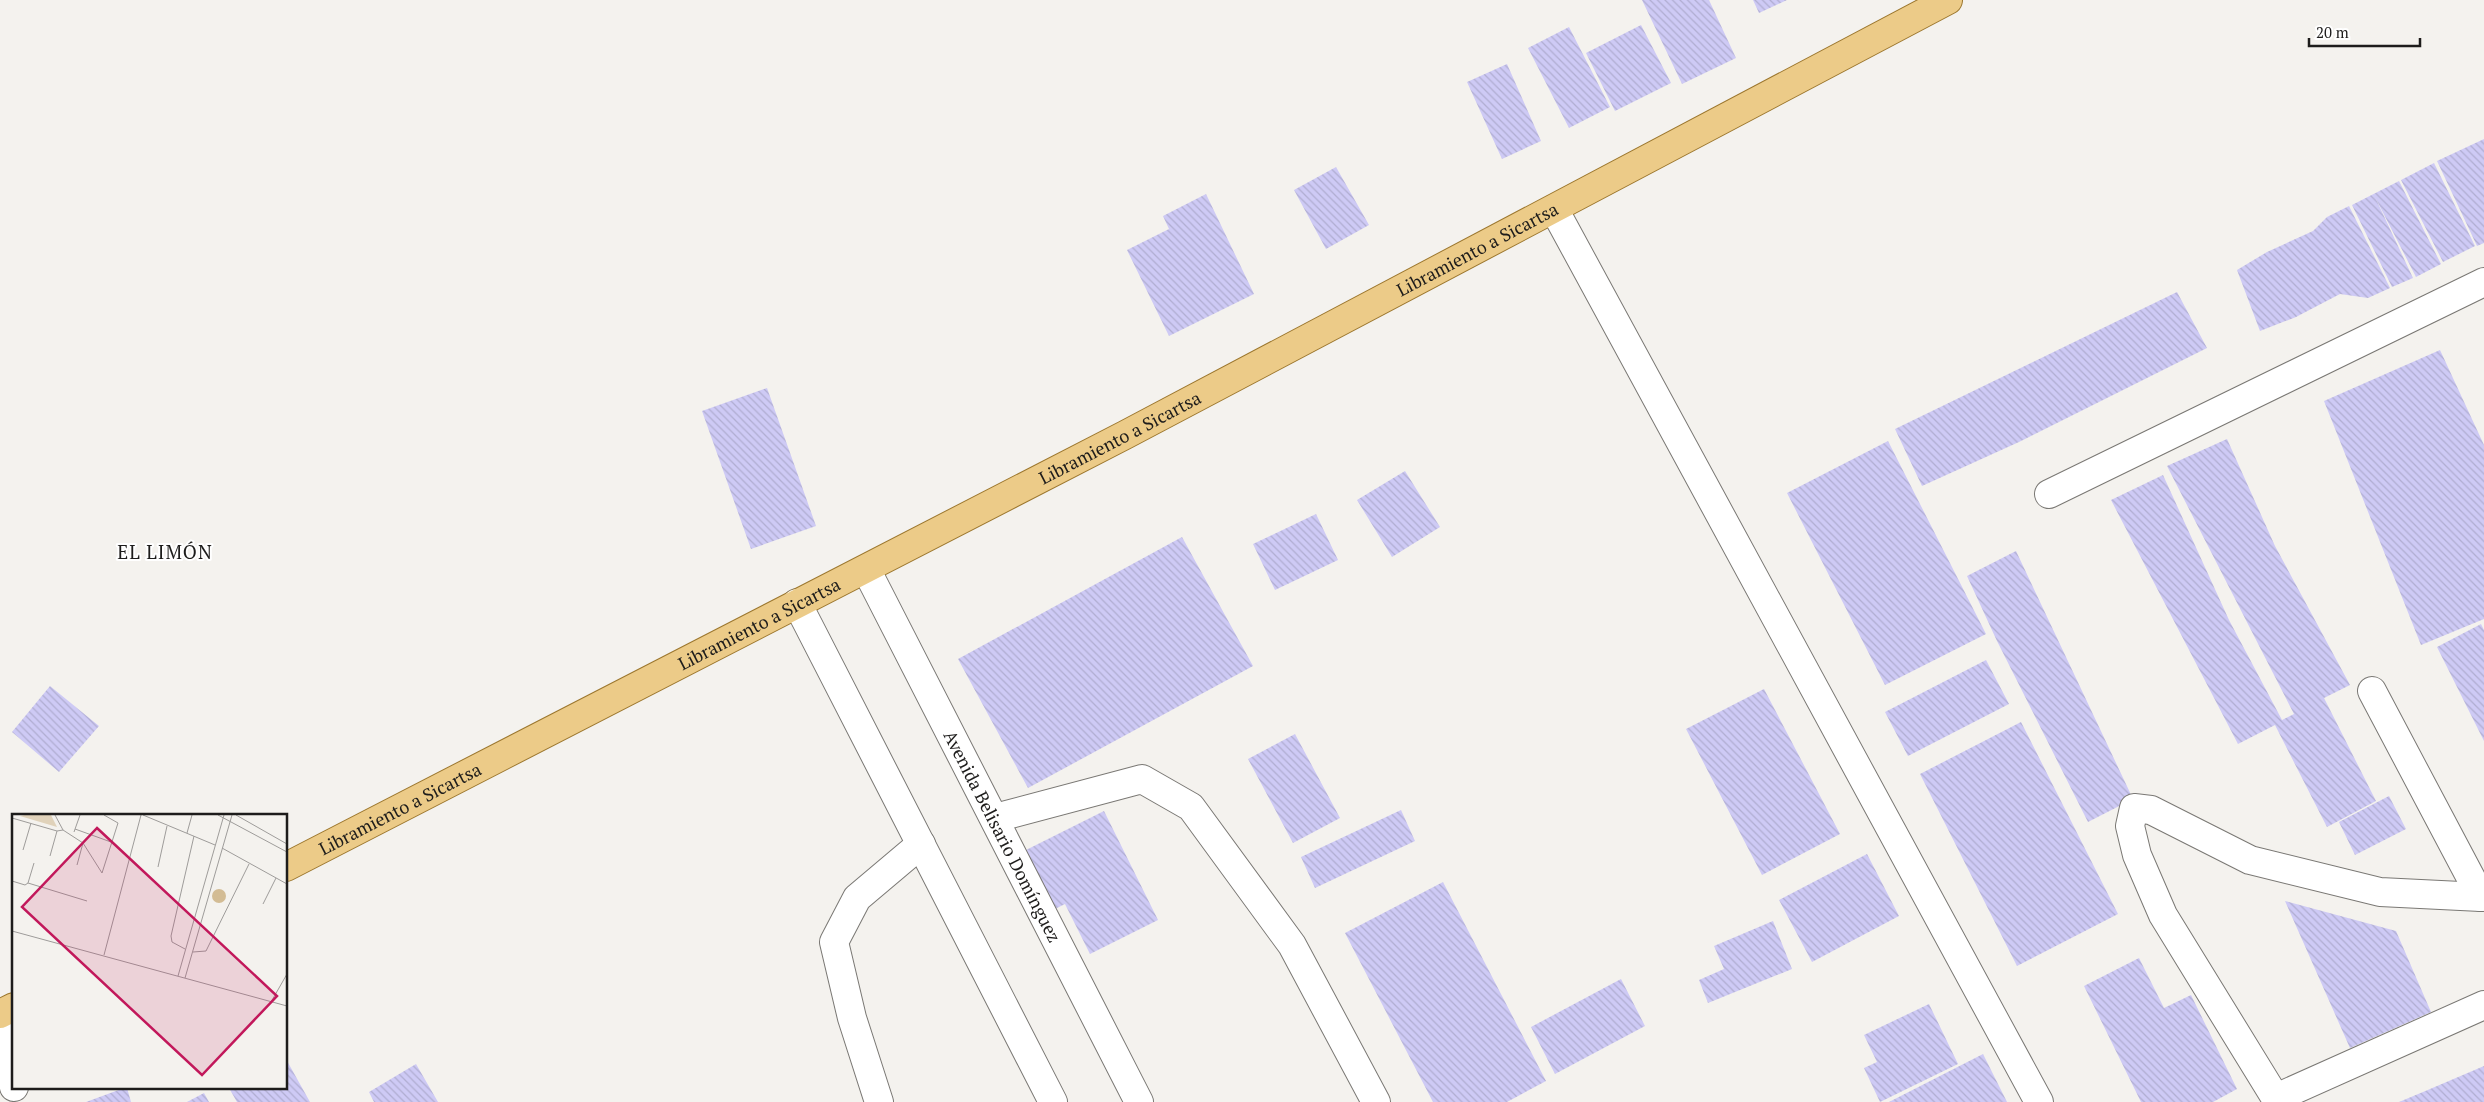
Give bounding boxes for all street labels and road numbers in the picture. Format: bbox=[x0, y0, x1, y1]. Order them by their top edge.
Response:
street label: Libramiento a Sicartsa bbox=[1392, 196, 1562, 301]
street label: Libramiento a Sicartsa bbox=[1035, 385, 1205, 489]
street label: Libramiento a Sicartsa bbox=[674, 572, 844, 675]
street label: Avenida Belisario Domínguez bbox=[939, 726, 1067, 946]
street label: Libramiento a Sicartsa bbox=[315, 757, 485, 860]

